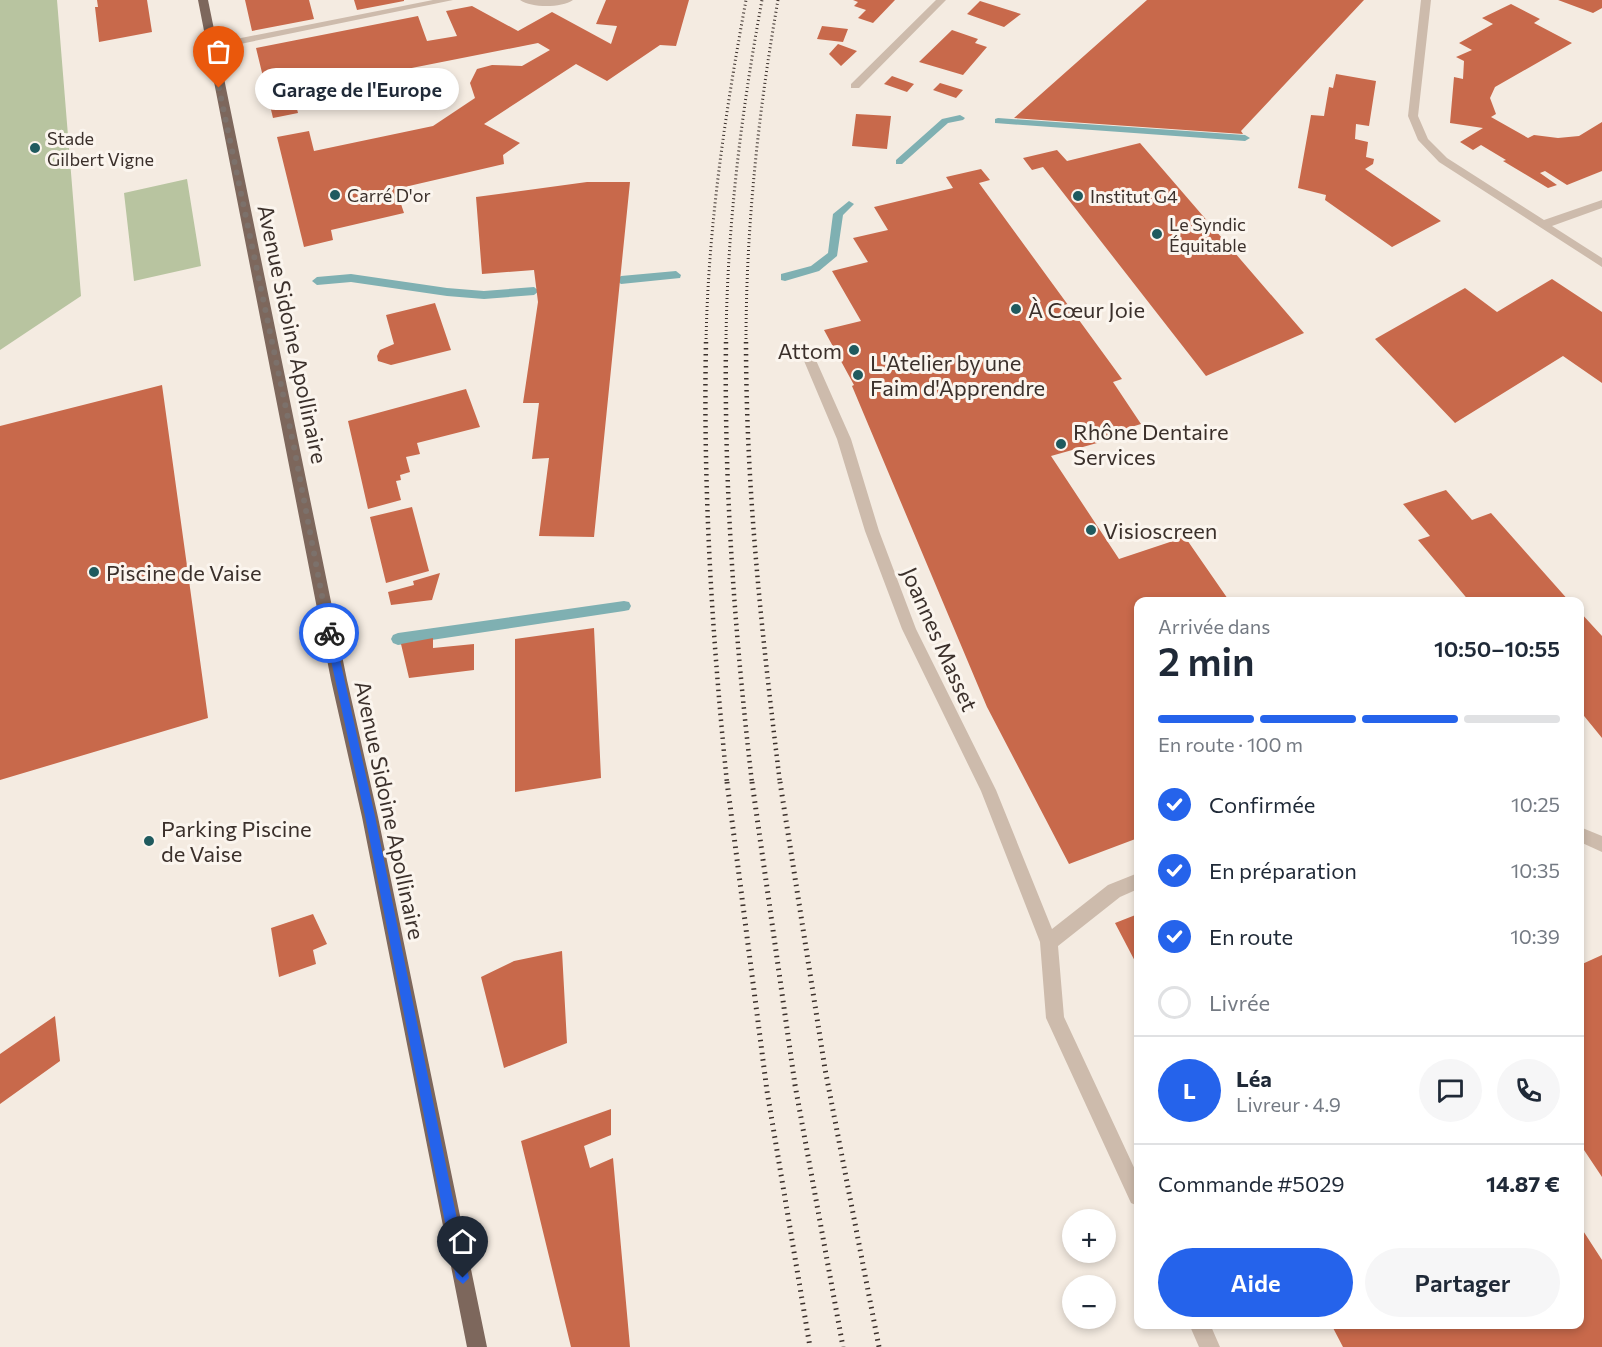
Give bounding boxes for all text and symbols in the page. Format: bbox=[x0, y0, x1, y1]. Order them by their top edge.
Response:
pin bbox=[193, 26, 244, 88]
icon: bag bbox=[202, 35, 235, 68]
callout: Garage de l'Europe bbox=[255, 67, 459, 109]
text: Garage de l'Europe bbox=[272, 77, 442, 101]
place label: Stade Gilbert Vigne bbox=[47, 127, 154, 170]
marker: Stade Gilbert Vigne bbox=[28, 141, 42, 155]
place label: Carré D'or bbox=[347, 184, 431, 206]
place label: Institut G4 bbox=[1090, 185, 1178, 207]
marker: Carré D'or bbox=[328, 188, 342, 202]
marker: Institut G4 bbox=[1071, 189, 1085, 203]
street label: Avenue Sidoine Apollinaire bbox=[252, 202, 334, 466]
place label: Le Syndic Équitable bbox=[1169, 213, 1246, 256]
marker: Le Syndic Équitable bbox=[1150, 227, 1164, 241]
place label: À Cœur Joie bbox=[1028, 296, 1145, 323]
marker: À Cœur Joie bbox=[1009, 302, 1023, 316]
place label: Attom bbox=[777, 337, 842, 364]
marker: Attom bbox=[847, 343, 861, 357]
place label: L'Atelier by une Faim d'Apprendre bbox=[870, 349, 1045, 401]
marker: L'Atelier by une Faim d'Apprendre bbox=[851, 368, 865, 382]
place label: Rhône Dentaire Services bbox=[1073, 418, 1229, 470]
marker: Rhône Dentaire Services bbox=[1054, 437, 1068, 451]
place label: Visioscreen bbox=[1103, 517, 1217, 544]
marker: Visioscreen bbox=[1084, 523, 1098, 537]
place label: Piscine de Vaise bbox=[106, 559, 262, 586]
street label: Joannes Masset bbox=[896, 563, 984, 715]
marker: Piscine de Vaise bbox=[87, 565, 101, 579]
courier bbox=[299, 603, 359, 663]
text: Arrivée dans bbox=[1158, 614, 1270, 638]
icon: bike bbox=[313, 617, 346, 650]
text: 10:50–10:55 bbox=[1434, 635, 1560, 662]
text: 2 min bbox=[1158, 636, 1255, 684]
street label: Avenue Sidoine Apollinaire bbox=[349, 678, 431, 942]
text: En route · 100 m bbox=[1158, 732, 1303, 756]
icon: check bbox=[1158, 788, 1191, 821]
text: Confirmée bbox=[1209, 791, 1315, 818]
text: 10:25 bbox=[1511, 792, 1560, 816]
place label: Parking Piscine de Vaise bbox=[161, 815, 312, 867]
marker: Parking Piscine de Vaise bbox=[142, 834, 156, 848]
icon: check bbox=[1158, 854, 1191, 887]
text: En préparation bbox=[1209, 857, 1357, 884]
text: 10:35 bbox=[1511, 858, 1560, 882]
icon: check bbox=[1158, 920, 1191, 953]
text: En route bbox=[1209, 923, 1293, 950]
text: 10:39 bbox=[1510, 924, 1560, 948]
text: Livrée bbox=[1209, 989, 1270, 1016]
button: chat bbox=[1419, 1059, 1482, 1122]
button: phone bbox=[1497, 1059, 1560, 1122]
text: Léa bbox=[1236, 1065, 1272, 1092]
text: L bbox=[1183, 1077, 1196, 1104]
text: Livreur · 4.9 bbox=[1236, 1092, 1341, 1116]
text: Commande #5029 bbox=[1158, 1170, 1345, 1197]
text: 14.87 € bbox=[1486, 1170, 1560, 1197]
map controls bbox=[1062, 1209, 1116, 1329]
button: + bbox=[1062, 1209, 1116, 1263]
pin bbox=[437, 1216, 488, 1278]
icon: home bbox=[446, 1225, 479, 1258]
button: Aide bbox=[1158, 1248, 1353, 1317]
button: Partager bbox=[1365, 1248, 1560, 1317]
button: − bbox=[1062, 1275, 1116, 1329]

